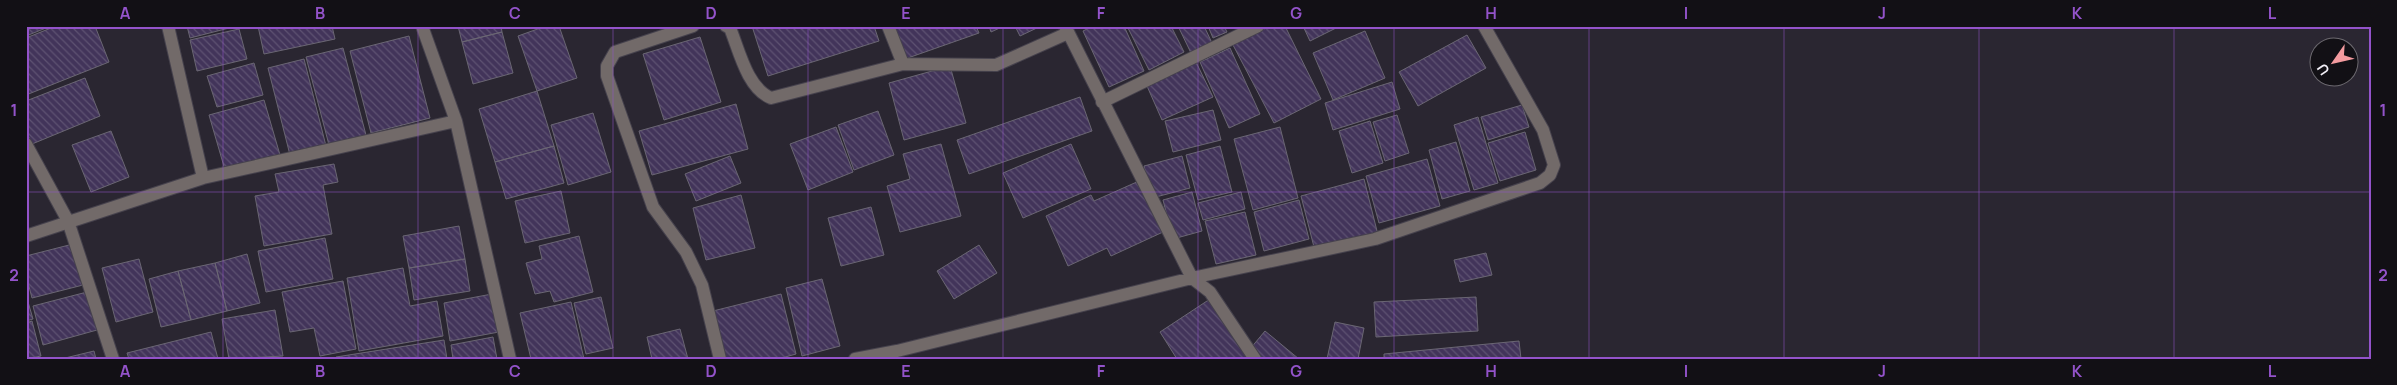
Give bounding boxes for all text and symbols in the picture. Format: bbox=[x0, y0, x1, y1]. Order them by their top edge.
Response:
text: A bbox=[120, 2, 131, 24]
text: B bbox=[315, 2, 325, 24]
text: C bbox=[509, 2, 521, 24]
text: D bbox=[705, 2, 717, 24]
text: E bbox=[901, 2, 911, 24]
text: F bbox=[1097, 2, 1106, 24]
text: G bbox=[1290, 2, 1302, 24]
text: H bbox=[1485, 2, 1497, 24]
text: I bbox=[1684, 2, 1688, 24]
text: J bbox=[1878, 2, 1886, 24]
text: K bbox=[2072, 2, 2083, 24]
text: L bbox=[2268, 2, 2277, 24]
north arrow bbox=[2310, 38, 2360, 88]
text: U bbox=[2312, 60, 2334, 79]
text: 1 bbox=[10, 99, 18, 121]
text: 1 bbox=[2379, 99, 2387, 121]
text: 2 bbox=[9, 264, 19, 286]
text: 2 bbox=[2378, 264, 2388, 286]
text: A bbox=[120, 360, 131, 382]
text: B bbox=[315, 360, 325, 382]
text: C bbox=[509, 360, 521, 382]
text: D bbox=[705, 360, 717, 382]
text: E bbox=[901, 360, 911, 382]
text: F bbox=[1097, 360, 1106, 382]
text: G bbox=[1290, 360, 1302, 382]
text: H bbox=[1485, 360, 1497, 382]
text: I bbox=[1684, 360, 1688, 382]
text: J bbox=[1878, 360, 1886, 382]
text: K bbox=[2072, 360, 2083, 382]
text: L bbox=[2268, 360, 2277, 382]

